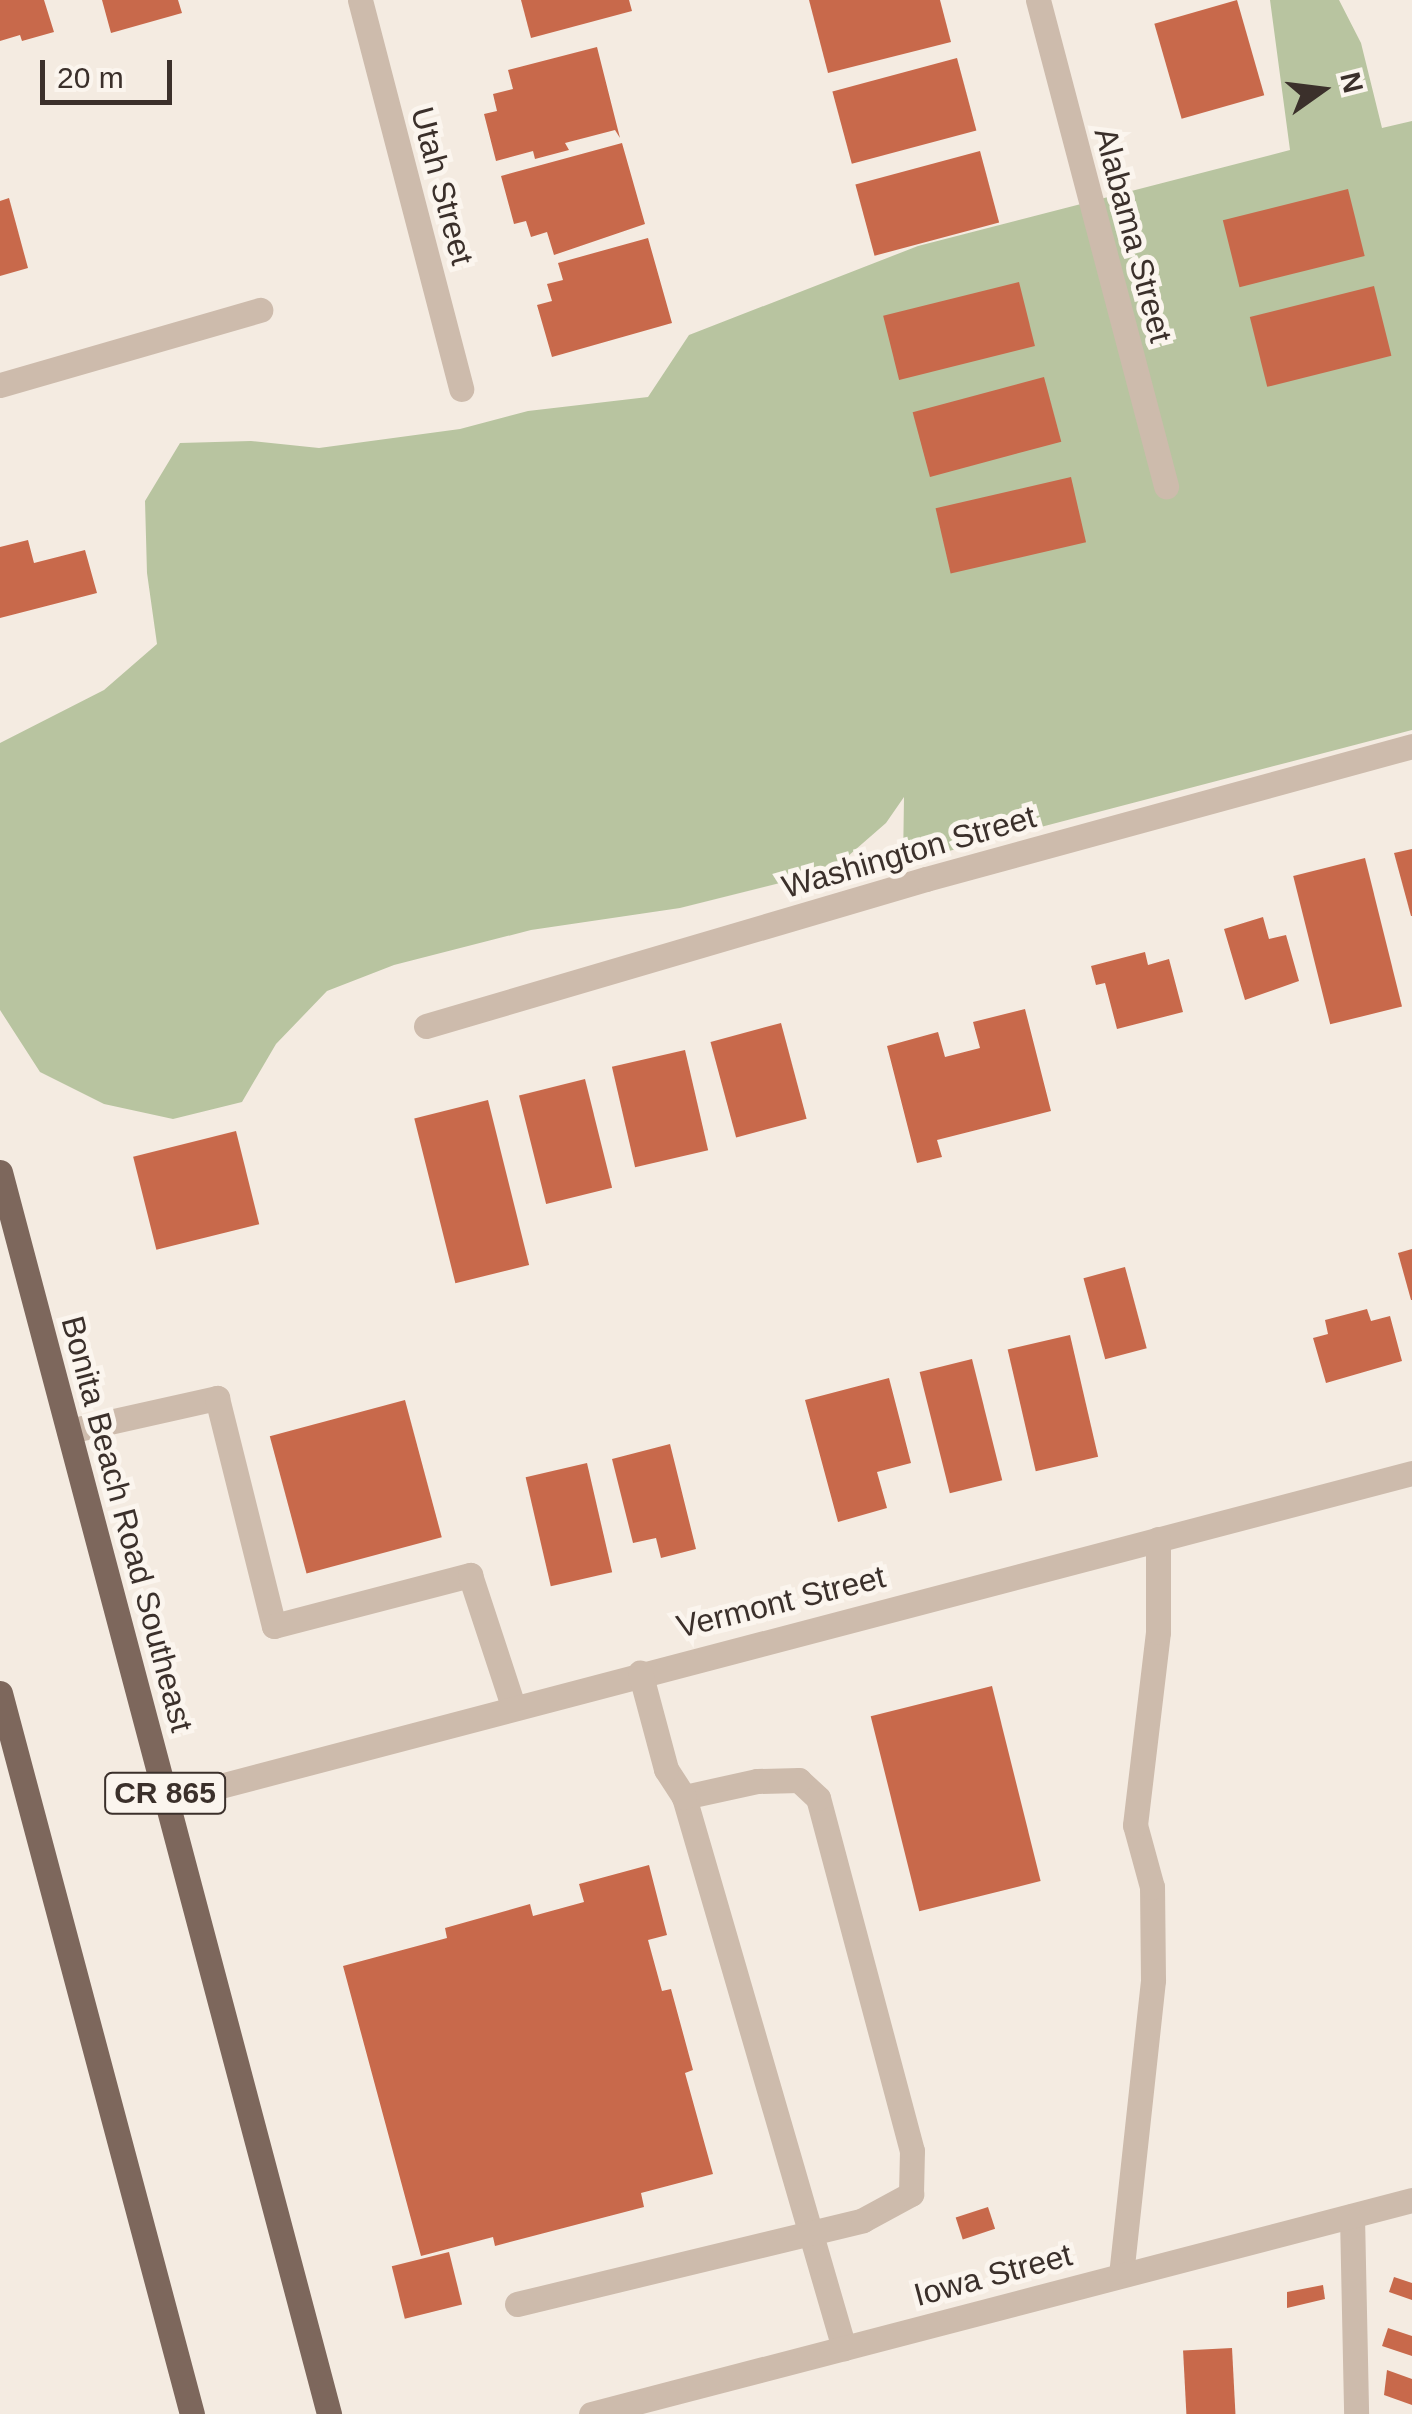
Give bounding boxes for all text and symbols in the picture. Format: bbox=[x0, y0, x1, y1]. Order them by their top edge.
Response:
scale bar bbox=[45, 40, 178, 102]
north arrow bbox=[1272, 40, 1372, 140]
text: 20 m bbox=[57, 61, 124, 94]
text: N bbox=[1334, 69, 1369, 96]
street label: Utah Street bbox=[403, 103, 481, 269]
street label: Alabama Street bbox=[1086, 124, 1180, 346]
street label: Washington Street bbox=[778, 797, 1040, 907]
street label: Bonita Beach Road Southeast bbox=[53, 1312, 201, 1736]
street label: Vermont Street bbox=[673, 1558, 889, 1646]
road number: CR 865 bbox=[102, 1768, 228, 1818]
street label: Iowa Street bbox=[910, 2236, 1076, 2314]

